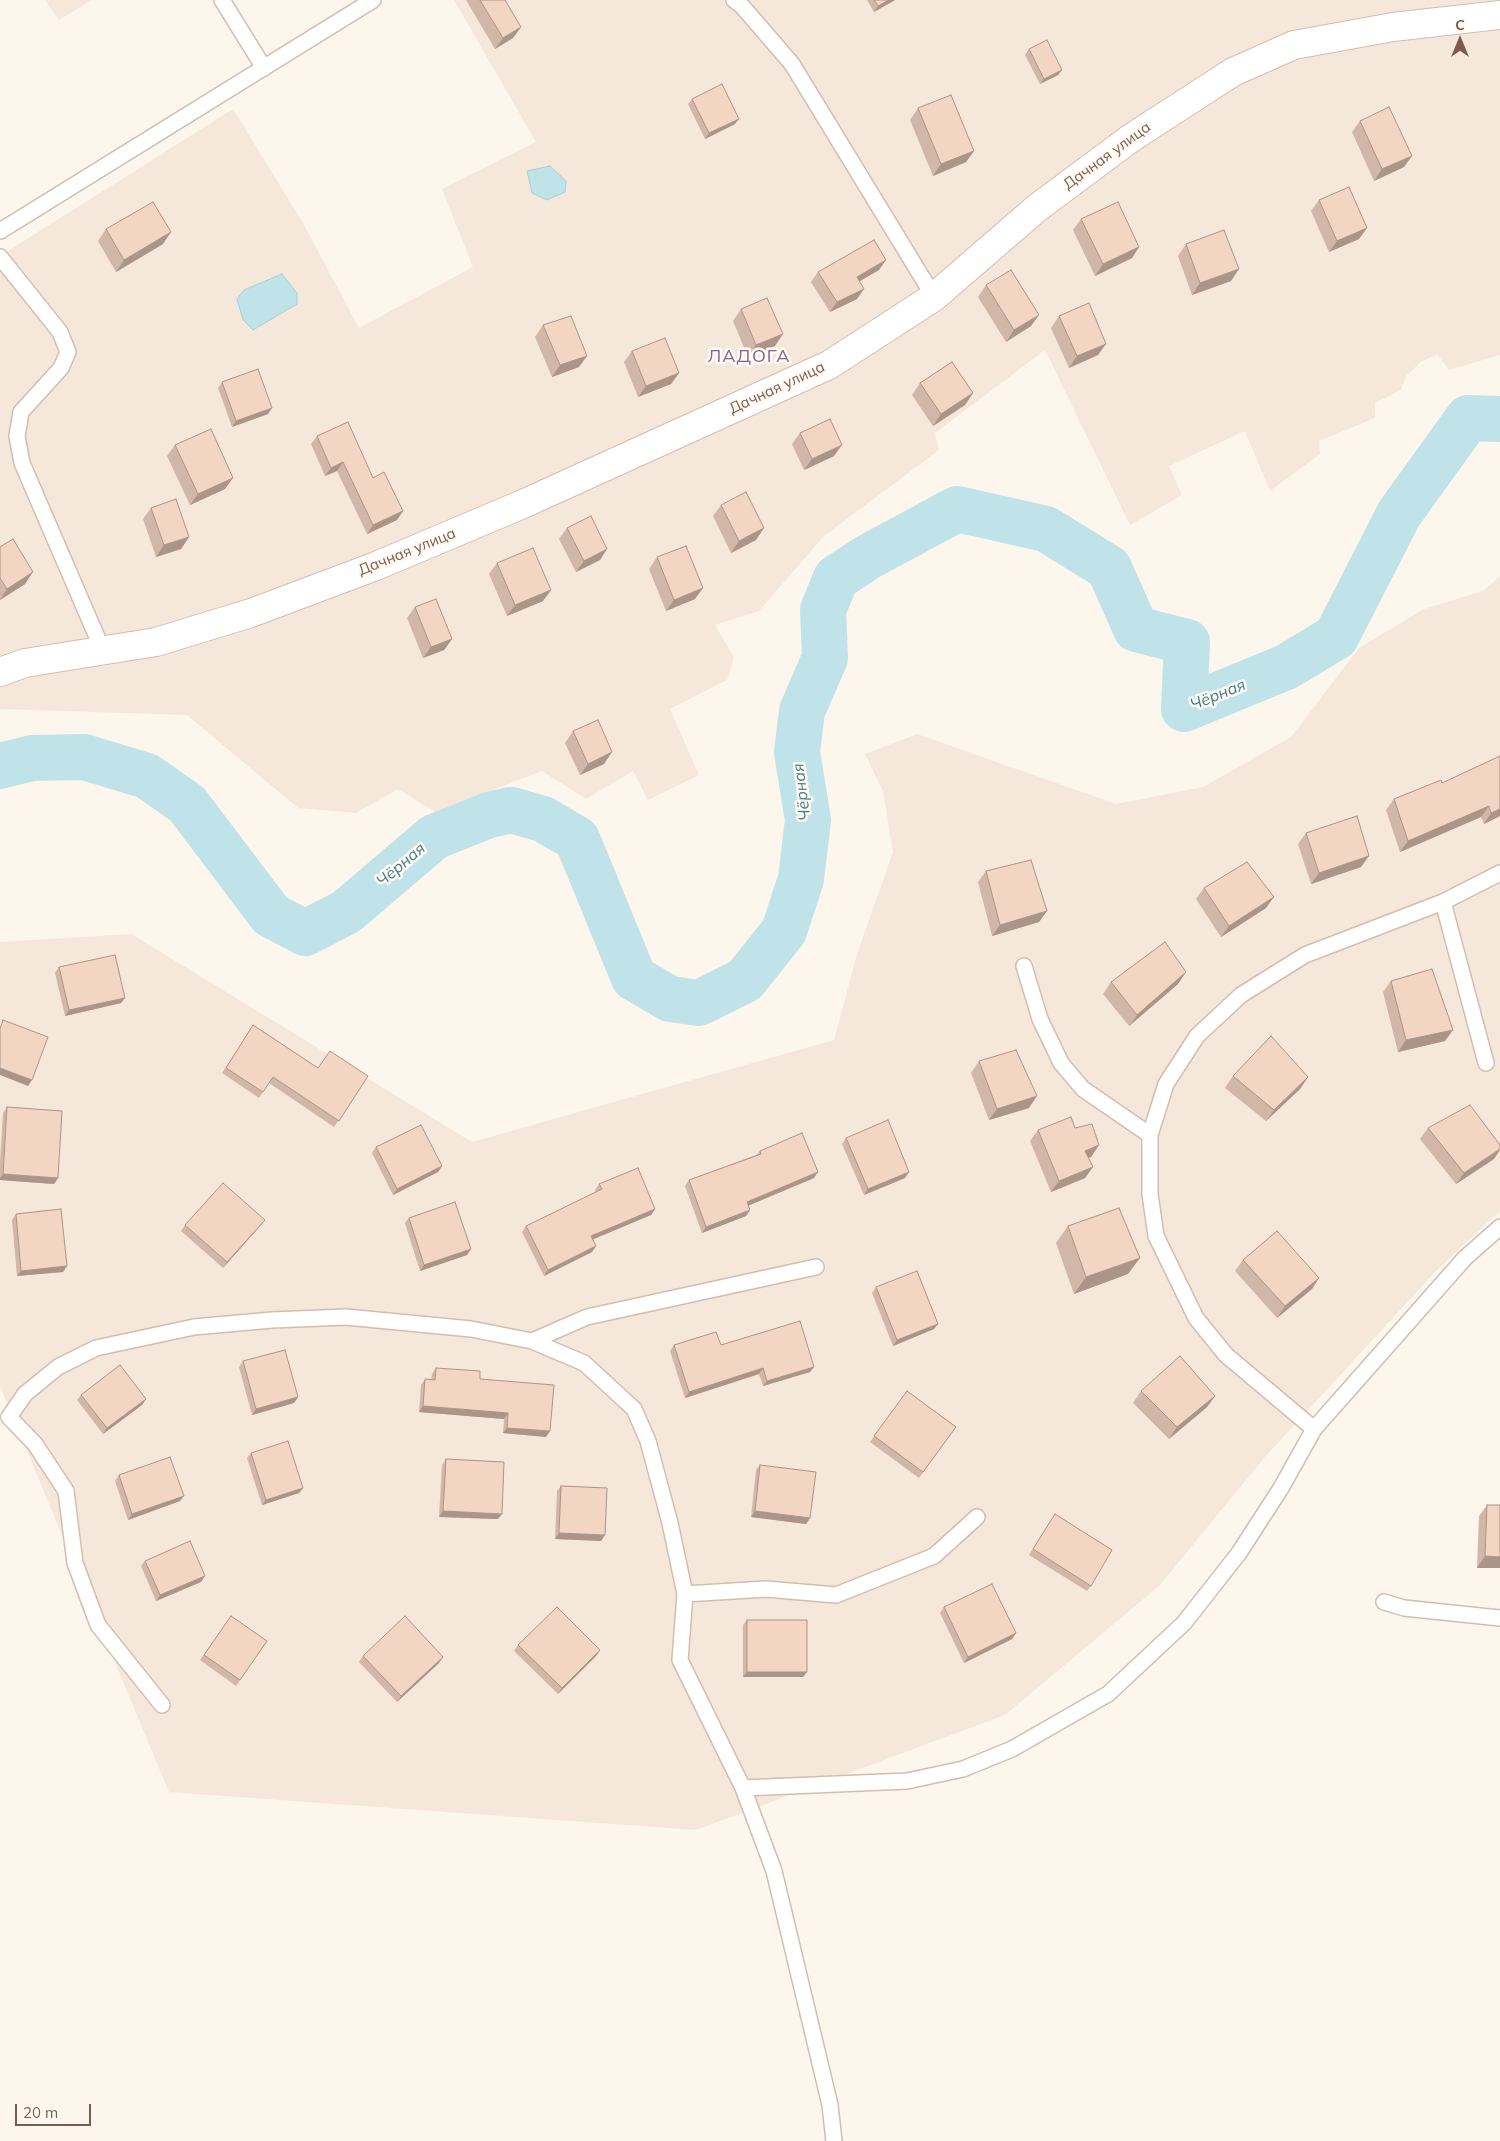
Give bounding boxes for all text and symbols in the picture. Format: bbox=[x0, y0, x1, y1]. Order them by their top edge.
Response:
north arrow bbox=[1435, 15, 1485, 65]
text: С bbox=[1455, 16, 1465, 34]
street label: Дачная улица bbox=[1060, 118, 1154, 194]
district label: ЛАДОГА bbox=[707, 346, 791, 368]
street label: Дачная улица bbox=[726, 358, 828, 418]
street label: Дачная улица bbox=[356, 524, 458, 580]
water label: Чёрная bbox=[1188, 675, 1248, 715]
water label: Чёрная bbox=[789, 762, 815, 822]
water label: Чёрная bbox=[373, 839, 429, 891]
scale bar bbox=[18, 2094, 94, 2126]
text: 20 m bbox=[23, 2103, 58, 2122]

